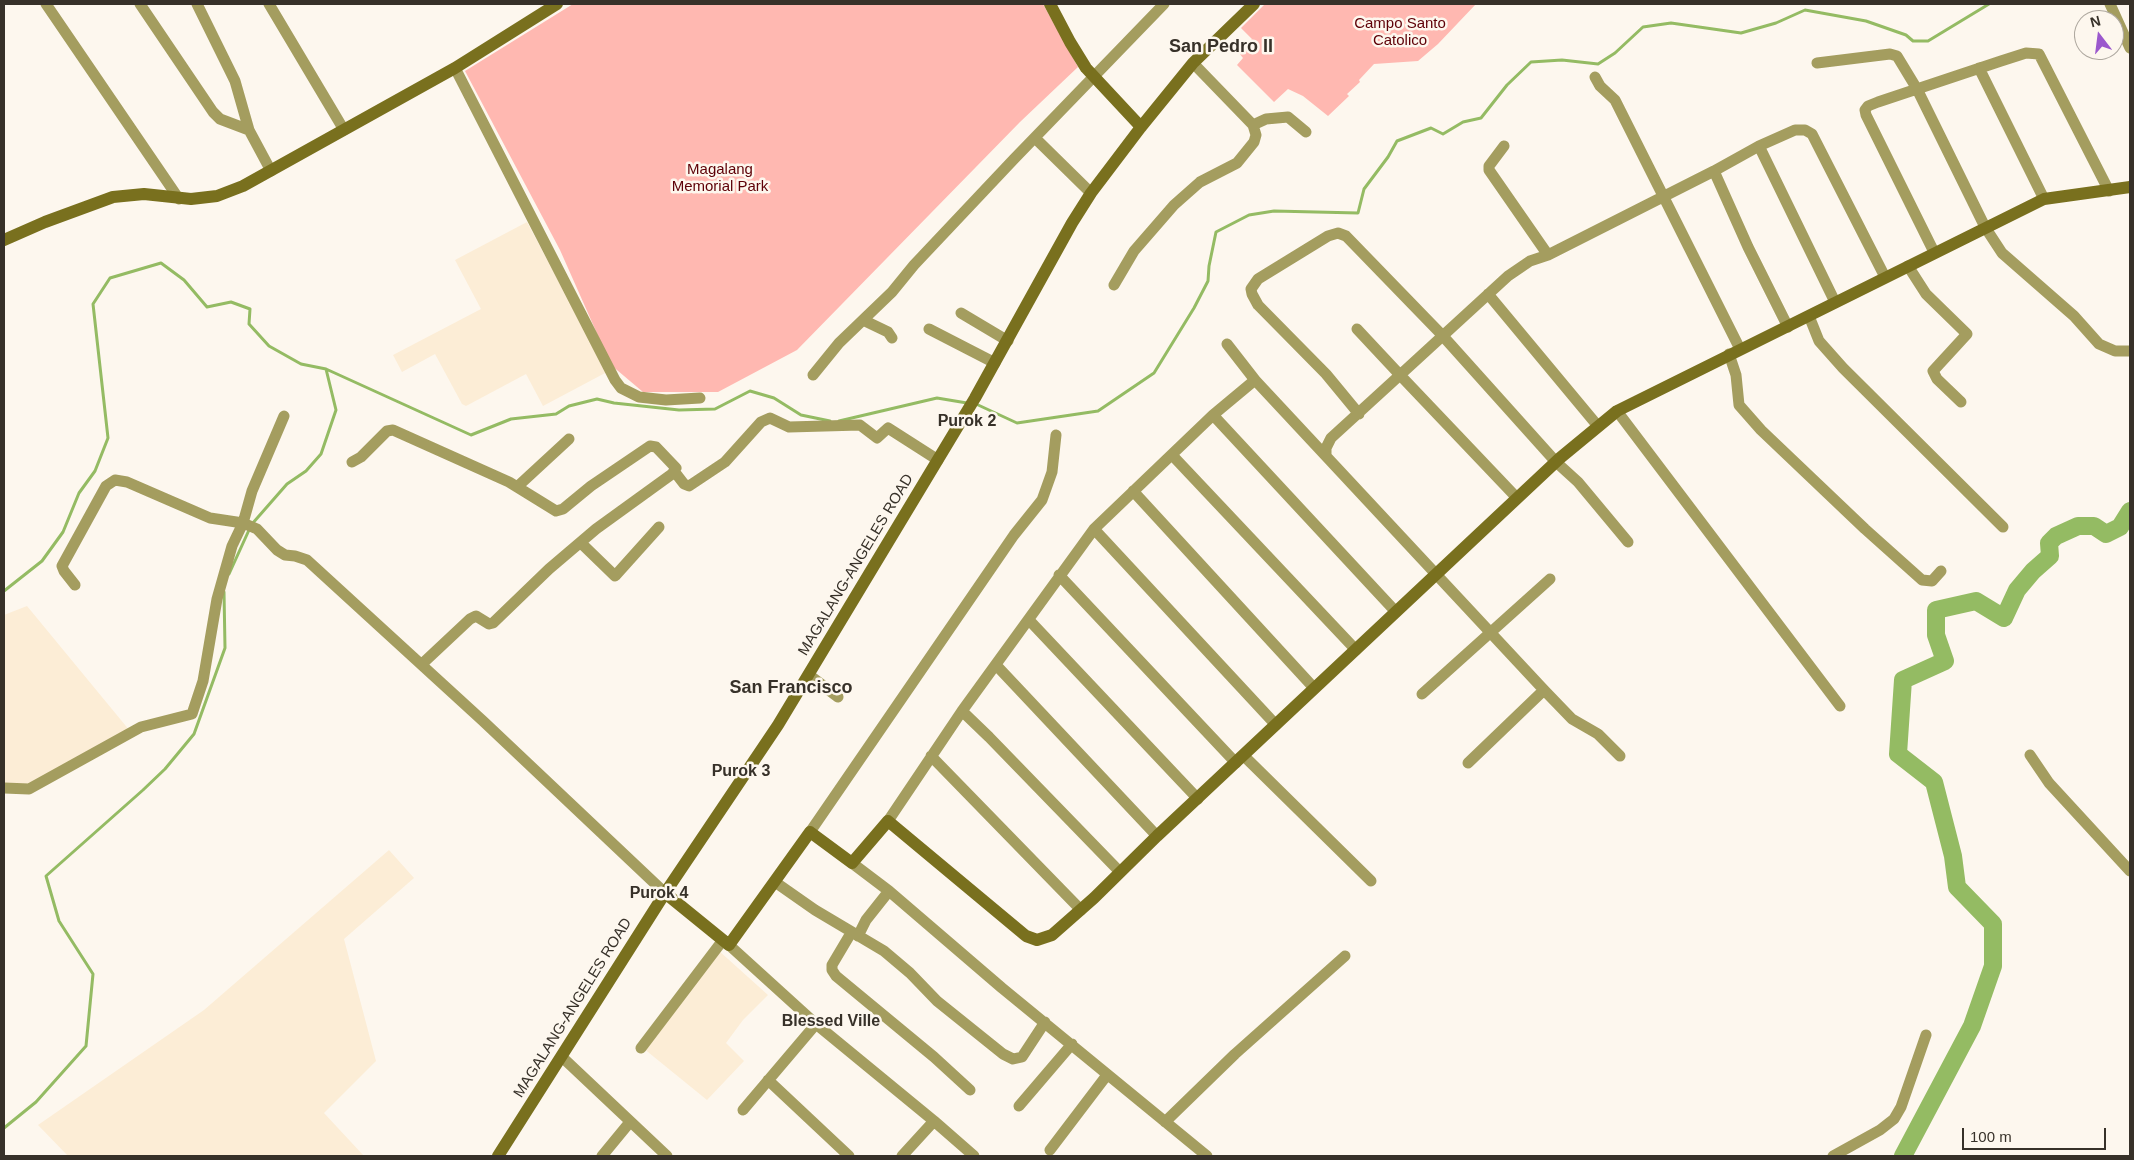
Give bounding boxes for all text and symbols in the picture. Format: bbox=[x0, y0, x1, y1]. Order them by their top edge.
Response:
north arrow bbox=[2074, 10, 2124, 60]
text: N bbox=[2088, 12, 2102, 31]
park label: Campo Santo Catolico bbox=[1354, 15, 1446, 50]
district label: San Pedro II bbox=[1169, 36, 1273, 58]
park label: Magalang Memorial Park bbox=[672, 161, 768, 196]
district label: Purok 2 bbox=[938, 412, 996, 432]
street label: MAGALANG-ANGELES ROAD bbox=[795, 471, 917, 659]
district label: San Francisco bbox=[729, 677, 853, 699]
district label: Purok 3 bbox=[712, 762, 770, 782]
district label: Purok 4 bbox=[630, 884, 688, 904]
street label: MAGALANG-ANGELES ROAD bbox=[510, 915, 636, 1101]
district label: Blessed Ville bbox=[782, 1012, 880, 1032]
scale bar bbox=[1964, 1118, 2108, 1150]
text: 100 m bbox=[1970, 1128, 2012, 1145]

